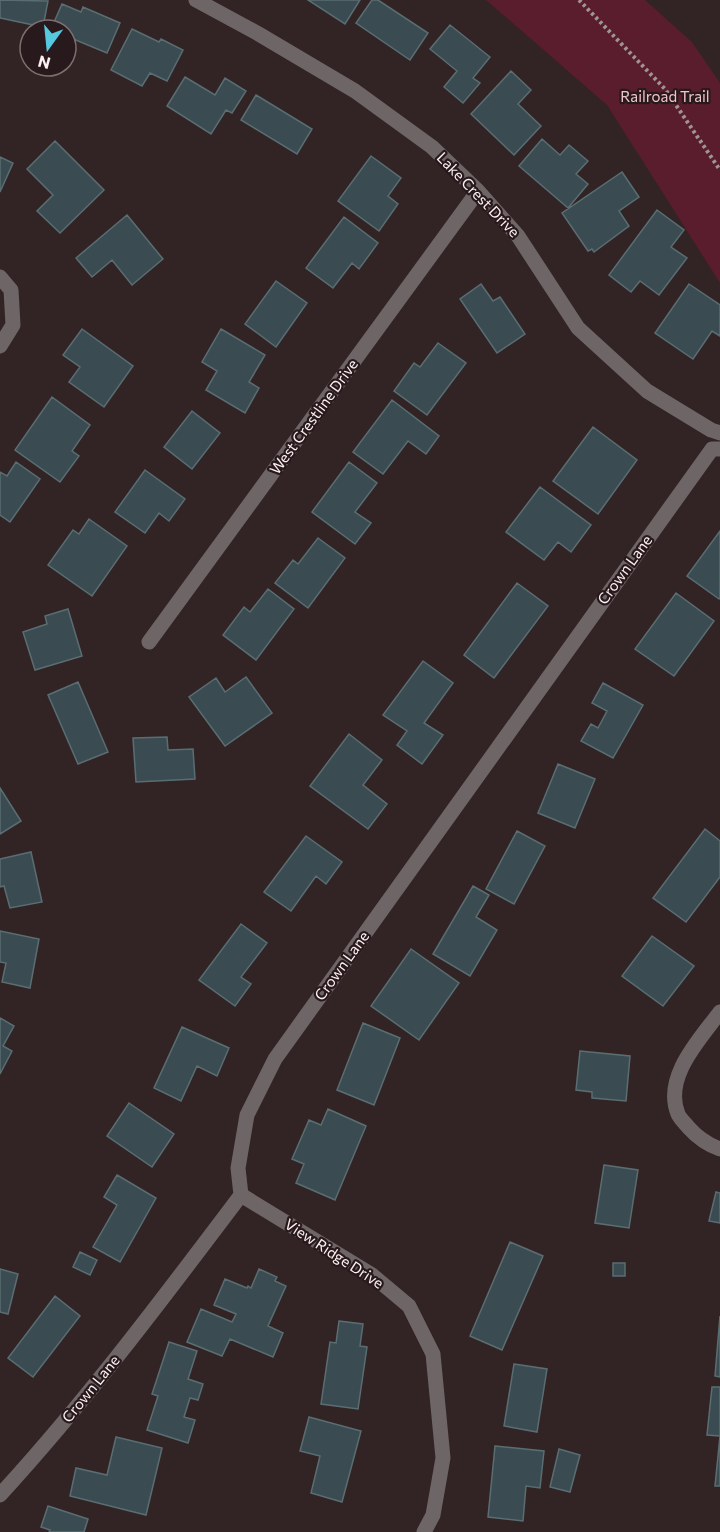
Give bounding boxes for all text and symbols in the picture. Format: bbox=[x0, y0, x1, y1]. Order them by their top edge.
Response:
north arrow bbox=[18, 18, 78, 78]
text: N bbox=[36, 52, 52, 74]
park label: Railroad Trail bbox=[620, 87, 710, 105]
street label: Lake Crest Drive bbox=[434, 148, 524, 241]
street label: West Crestline Drive bbox=[265, 355, 361, 478]
street label: Crown Lane bbox=[593, 531, 655, 608]
street label: Crown Lane bbox=[310, 927, 372, 1004]
street label: View Ridge Drive bbox=[282, 1214, 387, 1292]
street label: Crown Lane bbox=[58, 1351, 123, 1426]

